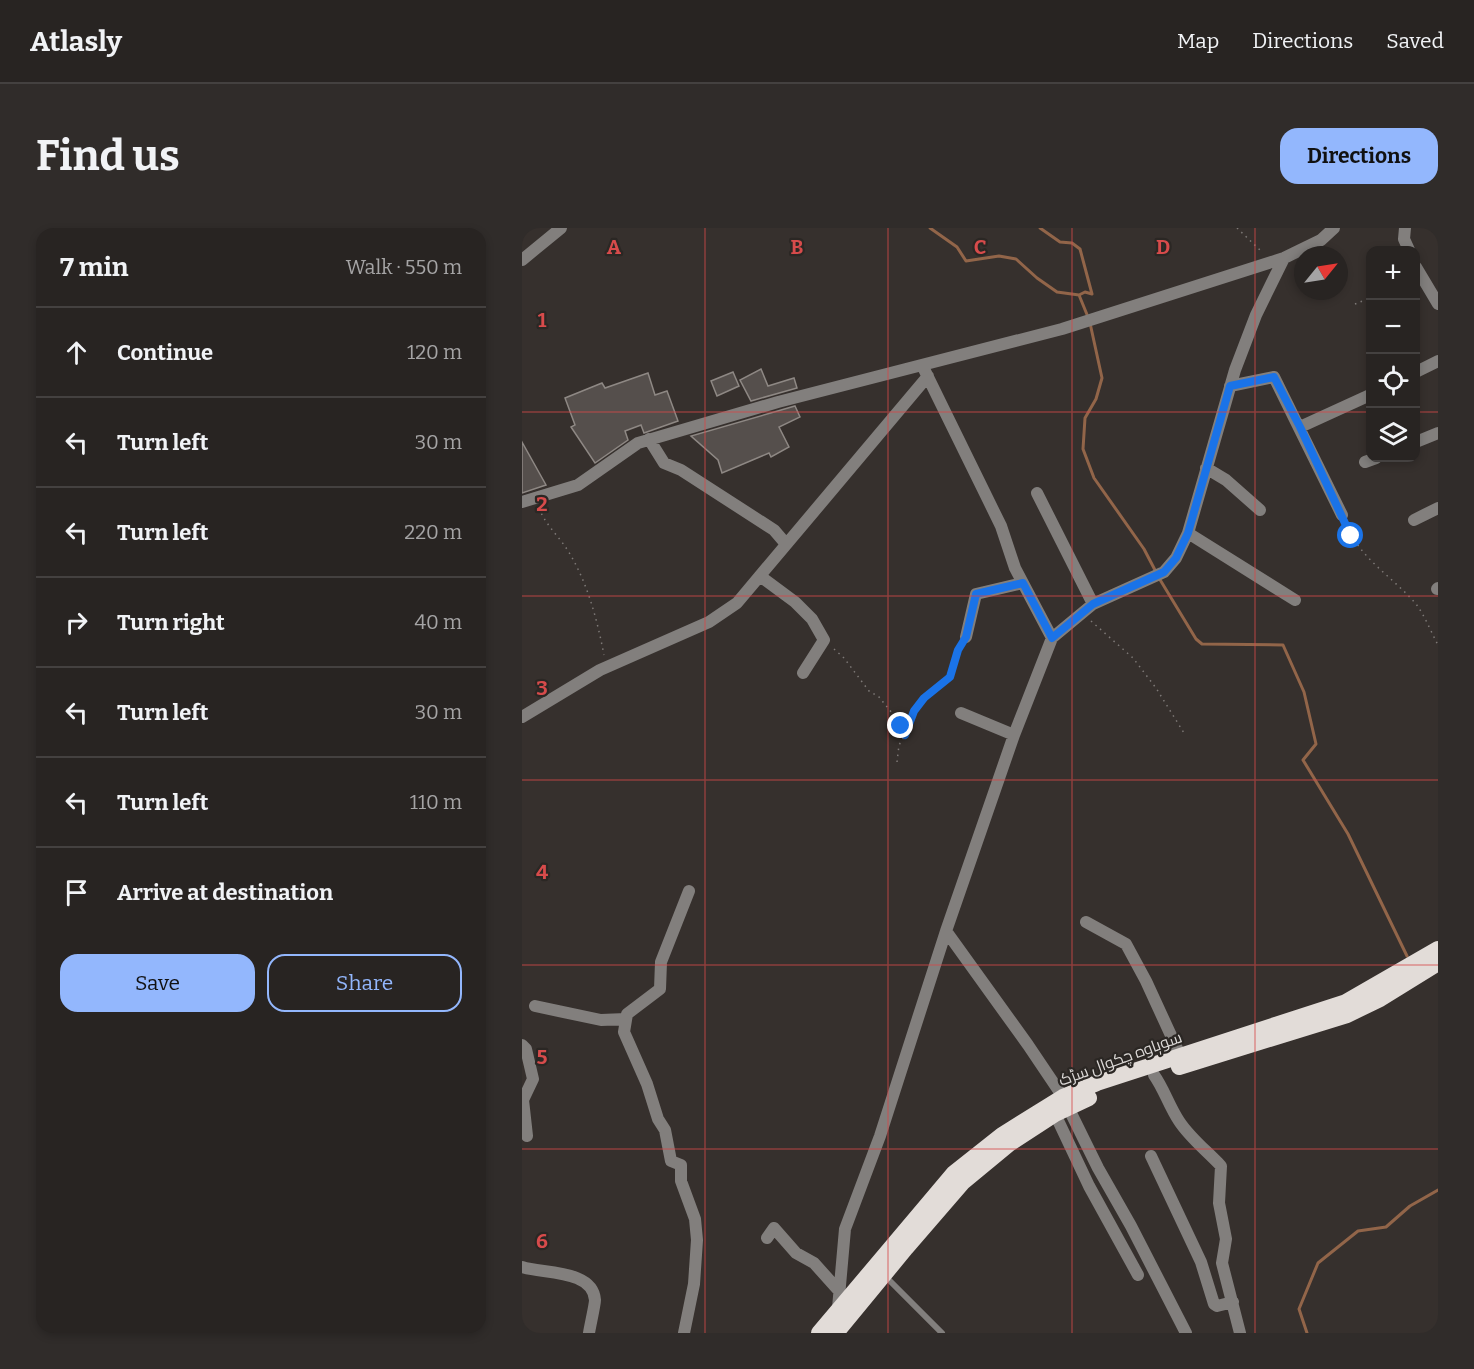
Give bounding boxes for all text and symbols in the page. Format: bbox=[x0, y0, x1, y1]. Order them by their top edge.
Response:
text: Atlasly bbox=[30, 25, 122, 58]
text: Map bbox=[1177, 28, 1219, 54]
text: Directions bbox=[1252, 28, 1353, 54]
text: Saved bbox=[1386, 28, 1444, 54]
button: Directions bbox=[1280, 128, 1438, 184]
text: Find us bbox=[36, 131, 180, 181]
text: A bbox=[607, 235, 622, 259]
text: B bbox=[791, 235, 804, 259]
text: C bbox=[974, 235, 986, 259]
text: D bbox=[1156, 235, 1170, 259]
north arrow bbox=[1294, 246, 1348, 300]
map controls bbox=[1366, 246, 1420, 462]
button: + bbox=[1366, 246, 1420, 300]
text: 7 min bbox=[60, 252, 128, 283]
text: Walk · 550 m bbox=[346, 255, 462, 279]
button: − bbox=[1366, 300, 1420, 354]
text: 1 bbox=[538, 308, 547, 332]
icon: ahead bbox=[60, 336, 93, 369]
text: Continue bbox=[117, 339, 213, 366]
text: 120 m bbox=[407, 340, 462, 364]
button: locate bbox=[1366, 354, 1420, 408]
button: layers bbox=[1366, 408, 1420, 462]
icon: left bbox=[60, 426, 93, 459]
text: Turn left bbox=[117, 429, 209, 456]
text: 30 m bbox=[415, 430, 462, 454]
text: 2 bbox=[536, 492, 548, 516]
icon: left bbox=[60, 516, 93, 549]
text: Turn left bbox=[117, 519, 209, 546]
text: 220 m bbox=[404, 520, 462, 544]
route start bbox=[1337, 522, 1363, 548]
icon: right bbox=[60, 606, 93, 639]
text: Turn right bbox=[117, 609, 225, 636]
text: 40 m bbox=[414, 610, 462, 634]
text: 3 bbox=[536, 676, 548, 700]
icon: left bbox=[60, 696, 93, 729]
text: Turn left bbox=[117, 699, 209, 726]
text: 30 m bbox=[415, 700, 462, 724]
route end bbox=[887, 712, 913, 738]
icon: left bbox=[60, 786, 93, 819]
text: Turn left bbox=[117, 789, 209, 816]
text: 110 m bbox=[410, 790, 462, 814]
text: 4 bbox=[536, 860, 548, 884]
icon: arrive bbox=[60, 876, 93, 909]
text: Arrive at destination bbox=[117, 879, 333, 906]
button: Save bbox=[60, 954, 255, 1012]
button: Share bbox=[267, 954, 462, 1012]
street label: سوہاوہ چکوال سڑک bbox=[1056, 1027, 1185, 1092]
text: 5 bbox=[537, 1045, 548, 1069]
text: 6 bbox=[536, 1229, 548, 1253]

